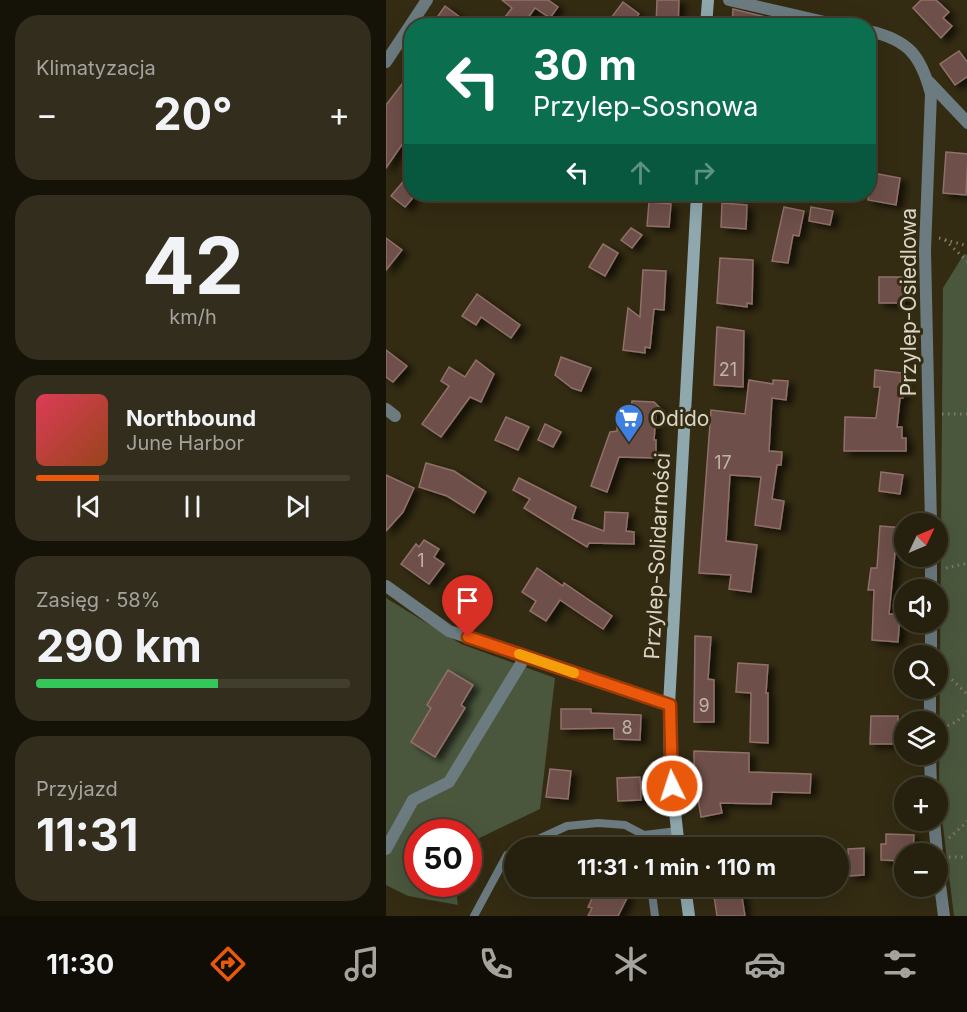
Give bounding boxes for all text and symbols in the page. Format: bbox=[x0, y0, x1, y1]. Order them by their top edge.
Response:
text: 30 m bbox=[533, 39, 637, 90]
icon: left bbox=[434, 42, 512, 120]
text: Klimatyzacja bbox=[36, 56, 156, 80]
text: 20° bbox=[153, 86, 233, 141]
text: Przylep-Sosnowa bbox=[533, 90, 759, 123]
text: − bbox=[36, 94, 58, 134]
text: + bbox=[328, 94, 350, 134]
icon: left bbox=[561, 156, 594, 189]
icon: ahead bbox=[624, 156, 657, 189]
icon: right bbox=[687, 156, 720, 189]
street label: Przylep-Osiedlowa bbox=[896, 208, 921, 396]
text: 42 bbox=[142, 218, 244, 313]
text: km/h bbox=[169, 305, 217, 329]
house number: 21 bbox=[719, 359, 737, 380]
supermarket icon: Odido bbox=[613, 402, 645, 444]
text: Northbound bbox=[126, 405, 256, 431]
place label: Odido bbox=[650, 406, 709, 431]
text: June Harbor bbox=[126, 431, 244, 455]
street label: Przylep-Solidarności bbox=[639, 452, 675, 660]
house number: 17 bbox=[714, 452, 732, 473]
icon: previous bbox=[72, 490, 105, 523]
icon: pause bbox=[176, 490, 209, 523]
icon: next bbox=[281, 490, 314, 523]
north arrow bbox=[894, 513, 948, 567]
map controls bbox=[894, 513, 948, 897]
house number: 1 bbox=[417, 550, 425, 571]
pin bbox=[442, 575, 493, 637]
button: sound bbox=[894, 579, 948, 633]
icon: arrive bbox=[451, 584, 484, 617]
text: Zasięg · 58% bbox=[36, 588, 160, 612]
text: 290 km bbox=[36, 618, 202, 673]
button: search bbox=[894, 645, 948, 699]
house number: 9 bbox=[698, 695, 710, 716]
button: layers bbox=[894, 711, 948, 765]
house number: 8 bbox=[621, 717, 633, 738]
position arrow bbox=[640, 754, 704, 818]
text: Przyjazd bbox=[36, 777, 118, 801]
button: + bbox=[894, 777, 948, 831]
text: 11:31 bbox=[36, 807, 138, 862]
speed limit sign: 50 bbox=[404, 819, 482, 897]
button: − bbox=[894, 843, 948, 897]
text: 11:31 · 1 min · 110 m bbox=[577, 854, 776, 880]
icon: directions bbox=[207, 943, 249, 985]
icon: music bbox=[341, 943, 383, 985]
icon: phone bbox=[475, 943, 517, 985]
icon: climate bbox=[610, 943, 652, 985]
icon: car bbox=[744, 943, 786, 985]
icon: filters bbox=[879, 943, 921, 985]
text: 11:30 bbox=[46, 948, 114, 981]

